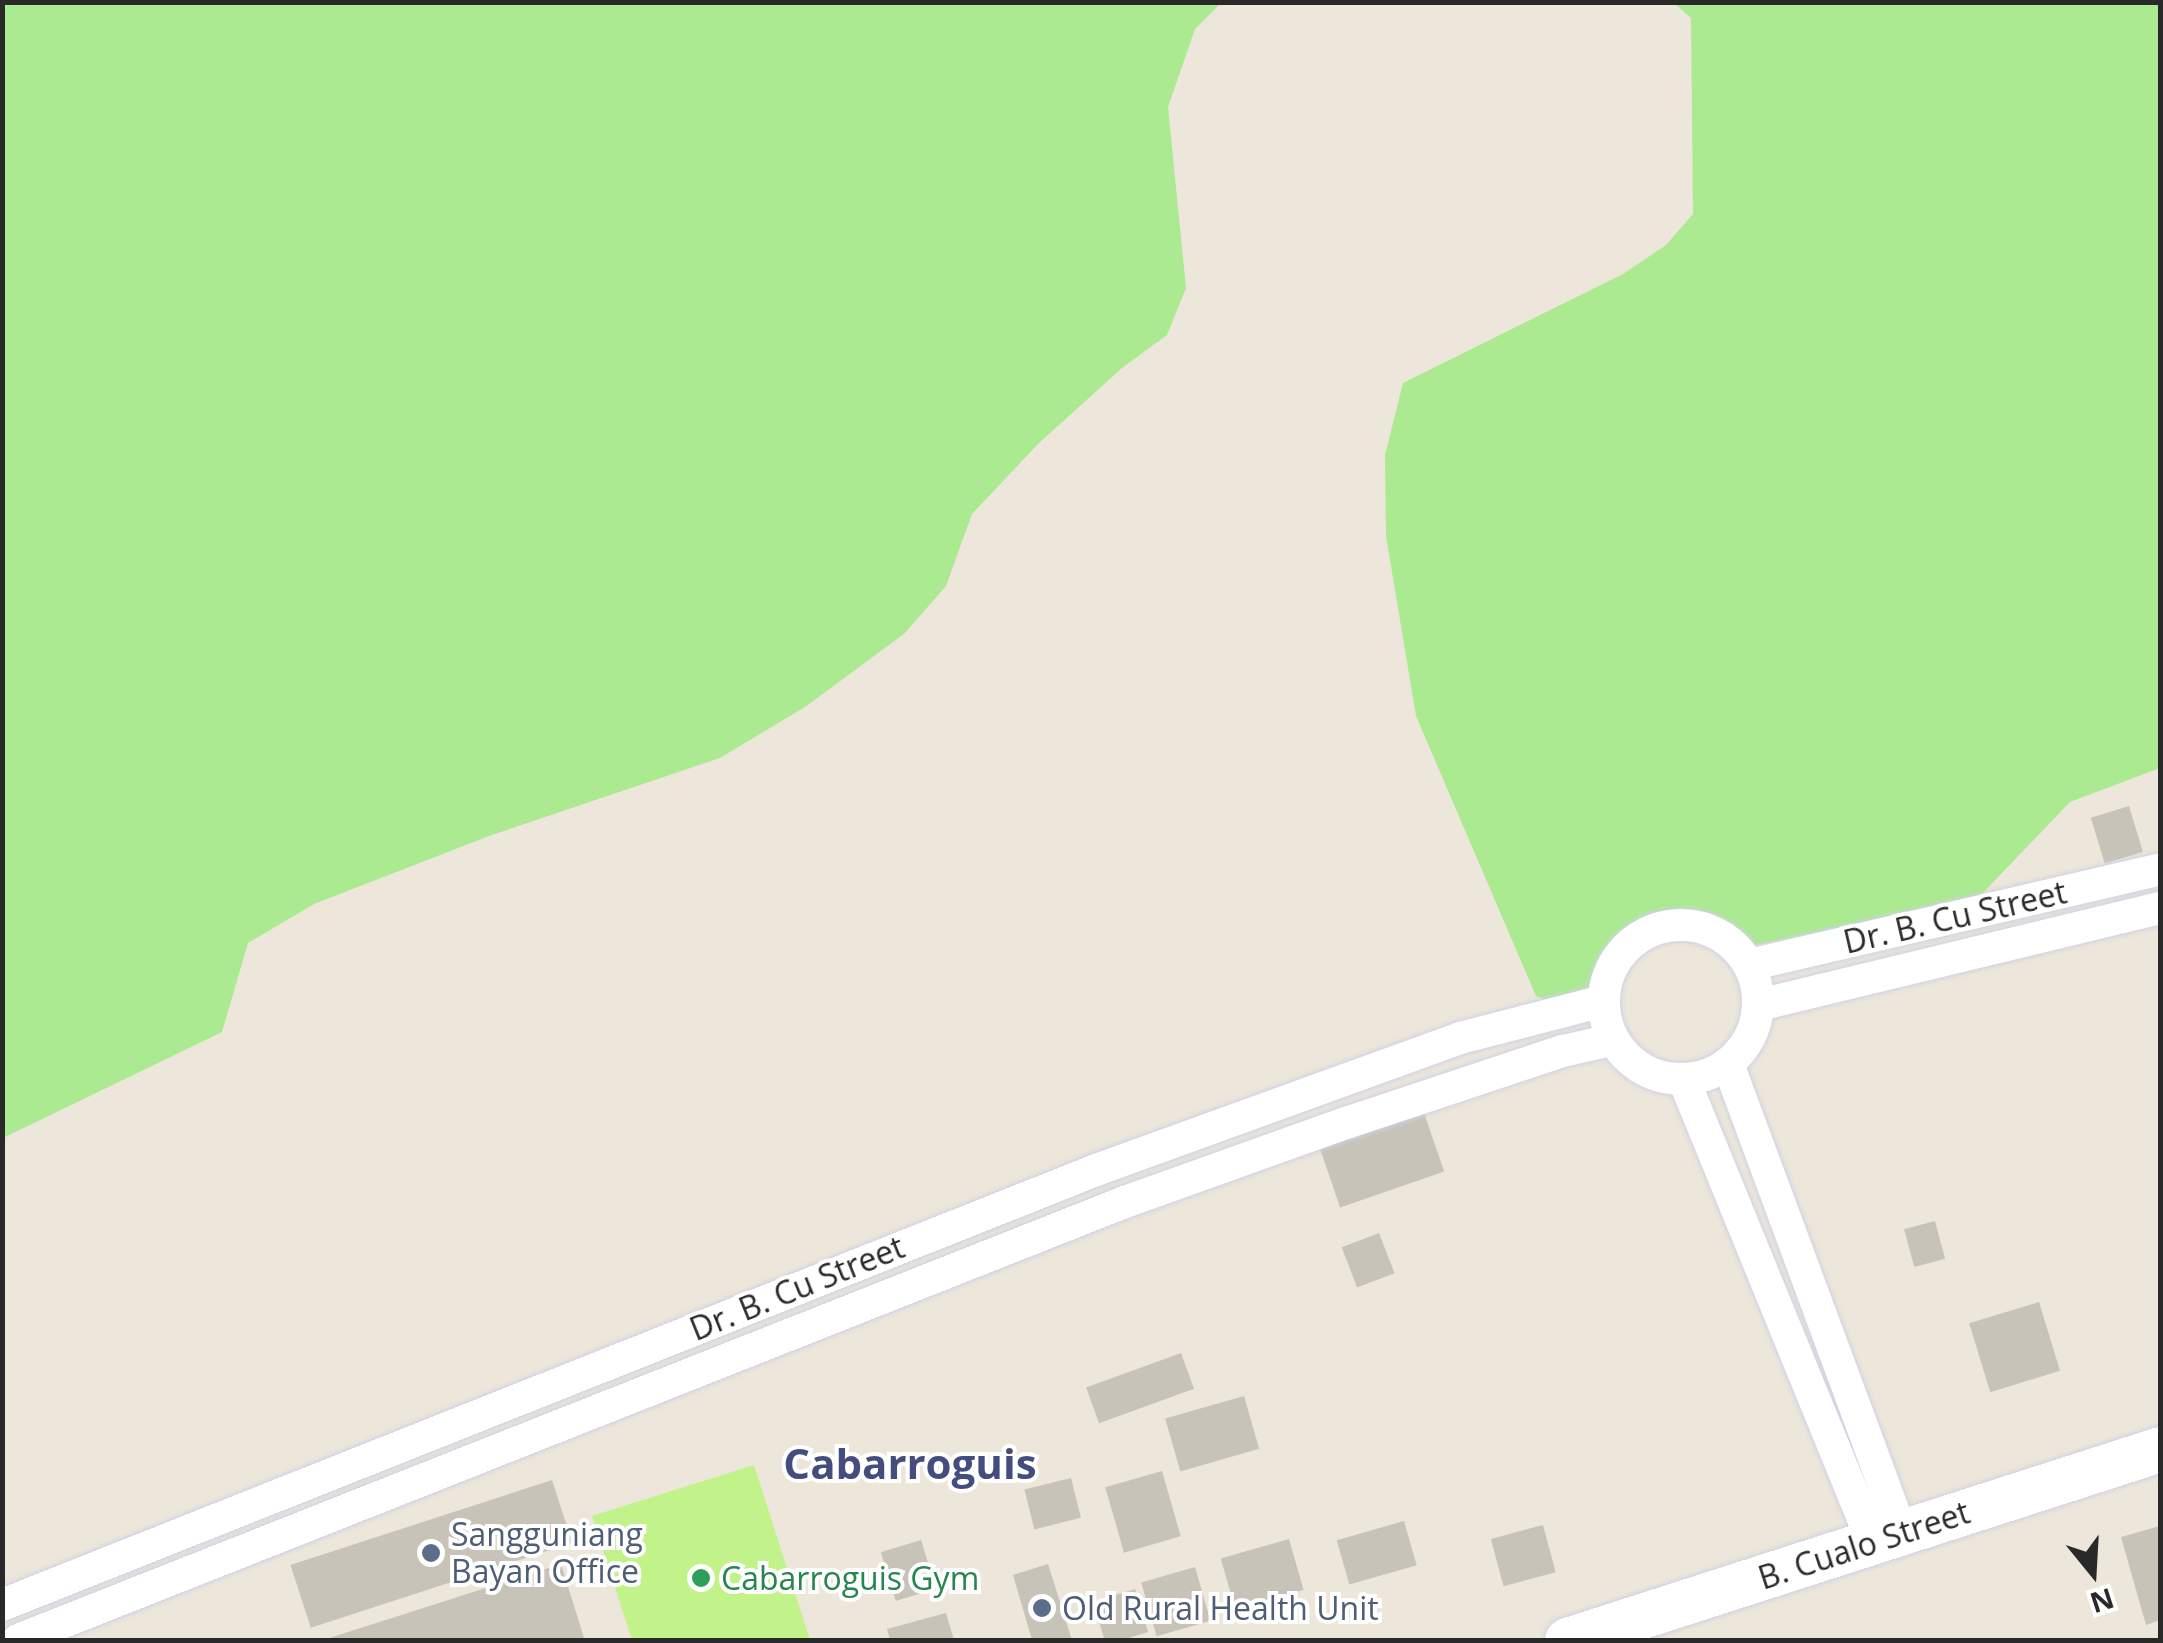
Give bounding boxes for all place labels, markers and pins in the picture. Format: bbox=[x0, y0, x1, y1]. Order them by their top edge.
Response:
place label: Sangguniang Bayan Office bbox=[451, 1516, 643, 1591]
marker: Sangguniang Bayan Office bbox=[420, 1542, 442, 1564]
place label: Cabarroguis Gym bbox=[721, 1559, 979, 1597]
marker: Cabarroguis Gym bbox=[690, 1567, 712, 1589]
place label: Old Rural Health Unit bbox=[1062, 1589, 1379, 1627]
marker: Old Rural Health Unit bbox=[1031, 1597, 1053, 1619]

